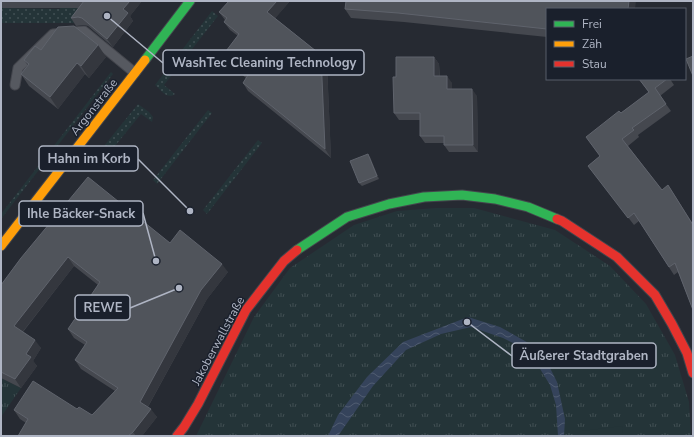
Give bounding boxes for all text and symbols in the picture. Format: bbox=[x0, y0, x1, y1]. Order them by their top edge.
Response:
legend bbox=[546, 8, 686, 80]
text: Frei bbox=[582, 16, 602, 32]
text: Zäh bbox=[582, 36, 602, 52]
callout: WashTec Cleaning Technology bbox=[163, 50, 364, 75]
text: WashTec Cleaning Technology bbox=[172, 54, 356, 72]
text: Stau bbox=[582, 56, 607, 72]
street label: Argonstraße bbox=[67, 75, 121, 139]
callout: Hahn im Korb bbox=[39, 146, 138, 171]
text: Hahn im Korb bbox=[48, 150, 131, 168]
callout: Ihle Bäcker-Snack bbox=[19, 201, 143, 226]
text: Ihle Bäcker-Snack bbox=[27, 205, 136, 223]
street label: Jakoberwallstraße bbox=[187, 294, 248, 389]
callout: REWE bbox=[75, 295, 130, 320]
text: REWE bbox=[84, 299, 123, 317]
callout: Äußerer Stadtgraben bbox=[512, 343, 656, 368]
text: Äußerer Stadtgraben bbox=[520, 347, 648, 365]

